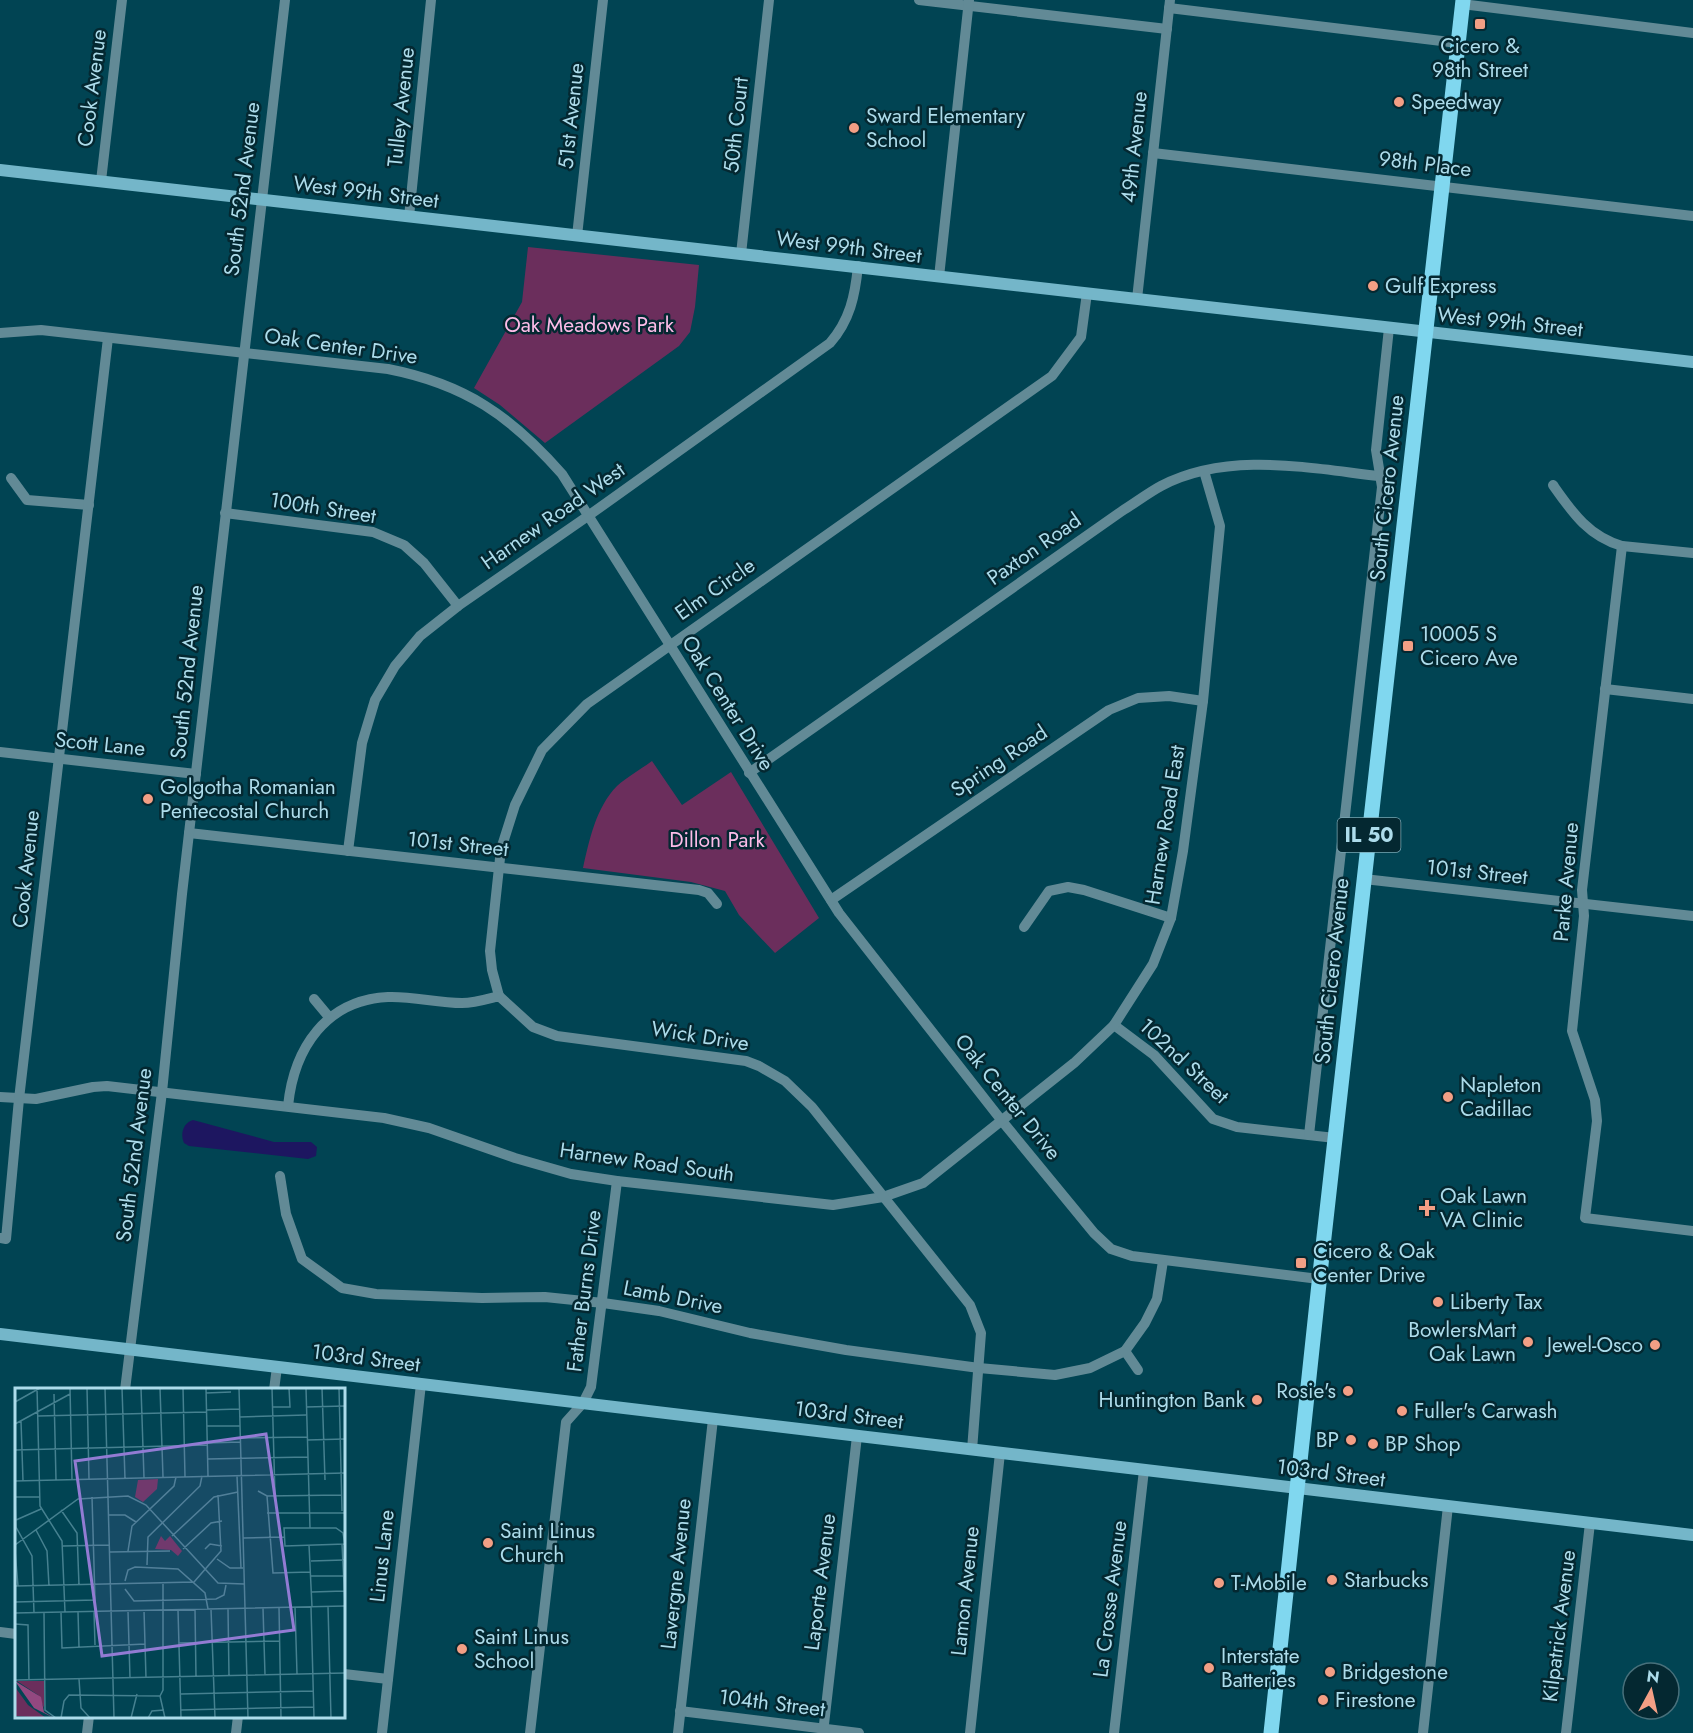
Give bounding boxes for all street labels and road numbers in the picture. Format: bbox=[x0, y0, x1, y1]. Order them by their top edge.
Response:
street label: Cook Avenue bbox=[70, 27, 114, 149]
street label: Tulley Avenue bbox=[380, 45, 422, 168]
street label: 51st Avenue bbox=[551, 61, 592, 171]
street label: 50th Court bbox=[716, 76, 756, 174]
street label: 49th Avenue bbox=[1113, 89, 1155, 204]
street label: South 52nd Avenue bbox=[216, 100, 268, 278]
street label: 98th Place bbox=[1377, 143, 1473, 185]
street label: West 99th Street bbox=[292, 168, 440, 216]
street label: West 99th Street bbox=[775, 223, 923, 271]
street label: West 99th Street bbox=[1436, 299, 1584, 345]
street label: Oak Center Drive bbox=[262, 320, 420, 372]
street label: South Cicero Avenue bbox=[1362, 393, 1412, 583]
street label: Harnew Road West bbox=[475, 455, 631, 577]
street label: 100th Street bbox=[268, 485, 378, 531]
street label: Paxton Road bbox=[981, 505, 1087, 593]
street label: Elm Circle bbox=[669, 550, 761, 628]
street label: South 52nd Avenue bbox=[163, 583, 211, 761]
street label: Oak Center Drive bbox=[674, 630, 782, 777]
street label: Spring Road bbox=[945, 718, 1053, 804]
street label: Scott Lane bbox=[53, 724, 147, 764]
street label: Harnew Road East bbox=[1138, 743, 1192, 907]
street label: Cook Avenue bbox=[5, 808, 47, 929]
road number: IL 50 bbox=[1338, 818, 1400, 852]
street label: Parke Avenue bbox=[1546, 821, 1586, 943]
street label: 101st Street bbox=[406, 824, 510, 864]
street label: 101st Street bbox=[1425, 852, 1529, 892]
street label: South Cicero Avenue bbox=[1307, 876, 1357, 1066]
street label: 102nd Street bbox=[1132, 1011, 1236, 1111]
street label: Wick Drive bbox=[649, 1013, 751, 1059]
street label: Oak Center Drive bbox=[948, 1028, 1068, 1167]
street label: South 52nd Avenue bbox=[108, 1066, 160, 1244]
street label: Harnew Road South bbox=[558, 1135, 736, 1189]
street label: Father Burns Drive bbox=[559, 1208, 609, 1374]
street label: Lamb Drive bbox=[621, 1273, 726, 1321]
street label: 103rd Street bbox=[310, 1336, 422, 1380]
street label: 103rd Street bbox=[793, 1393, 905, 1437]
street label: 103rd Street bbox=[1275, 1451, 1387, 1495]
street label: Lavergne Avenue bbox=[653, 1497, 699, 1651]
street label: Linus Lane bbox=[362, 1508, 402, 1604]
street label: Laporte Avenue bbox=[797, 1512, 843, 1652]
street label: La Crosse Avenue bbox=[1085, 1519, 1135, 1679]
street label: Lamon Avenue bbox=[943, 1525, 987, 1657]
street label: Kilpatrick Avenue bbox=[1535, 1548, 1583, 1704]
street label: 104th Street bbox=[717, 1682, 827, 1724]

